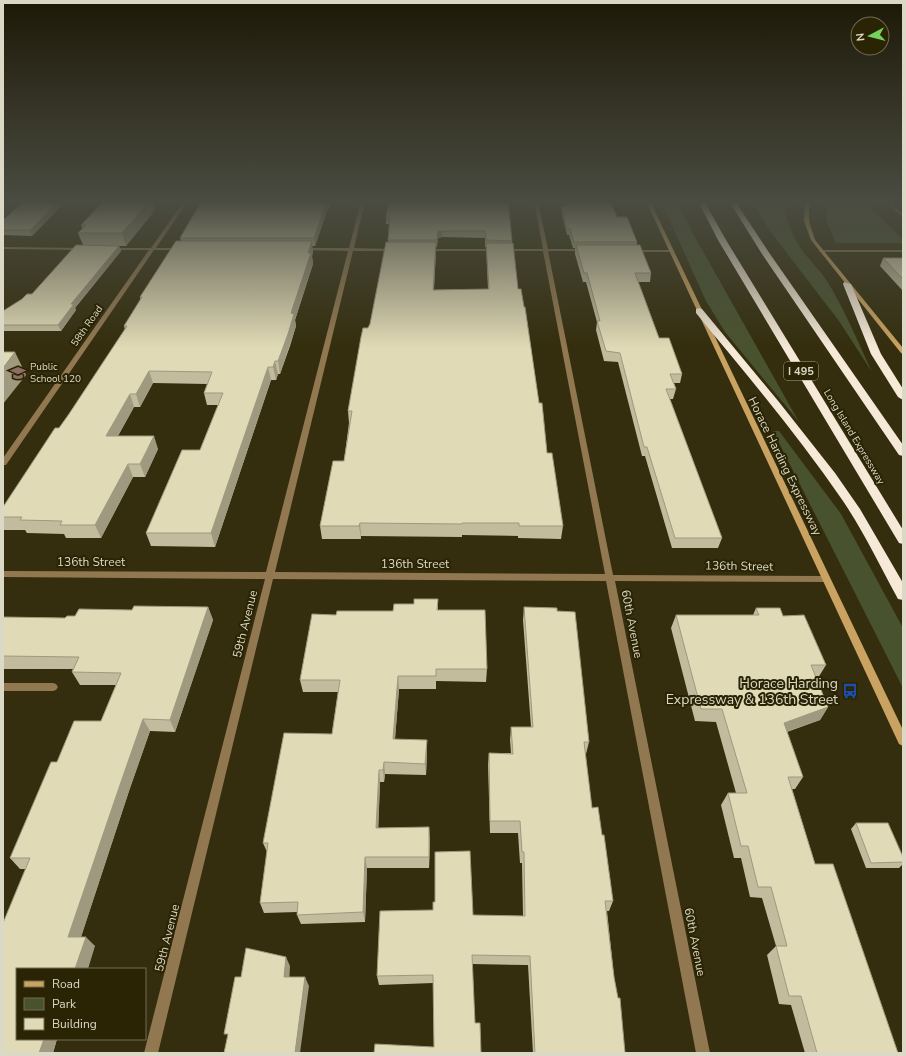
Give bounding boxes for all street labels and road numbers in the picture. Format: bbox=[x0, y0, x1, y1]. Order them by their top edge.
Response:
street label: 58th Road bbox=[68, 303, 106, 349]
road number: I 495 bbox=[784, 362, 818, 380]
street label: Long Island Expressway bbox=[820, 387, 888, 488]
street label: Horace Harding Expressway bbox=[744, 394, 826, 539]
street label: 136th Street bbox=[57, 554, 126, 570]
street label: 136th Street bbox=[381, 556, 450, 572]
street label: 136th Street bbox=[705, 557, 774, 575]
street label: 59th Avenue bbox=[229, 588, 261, 660]
street label: 60th Avenue bbox=[618, 588, 646, 660]
street label: 59th Avenue bbox=[151, 902, 183, 974]
street label: 60th Avenue bbox=[681, 906, 709, 978]

